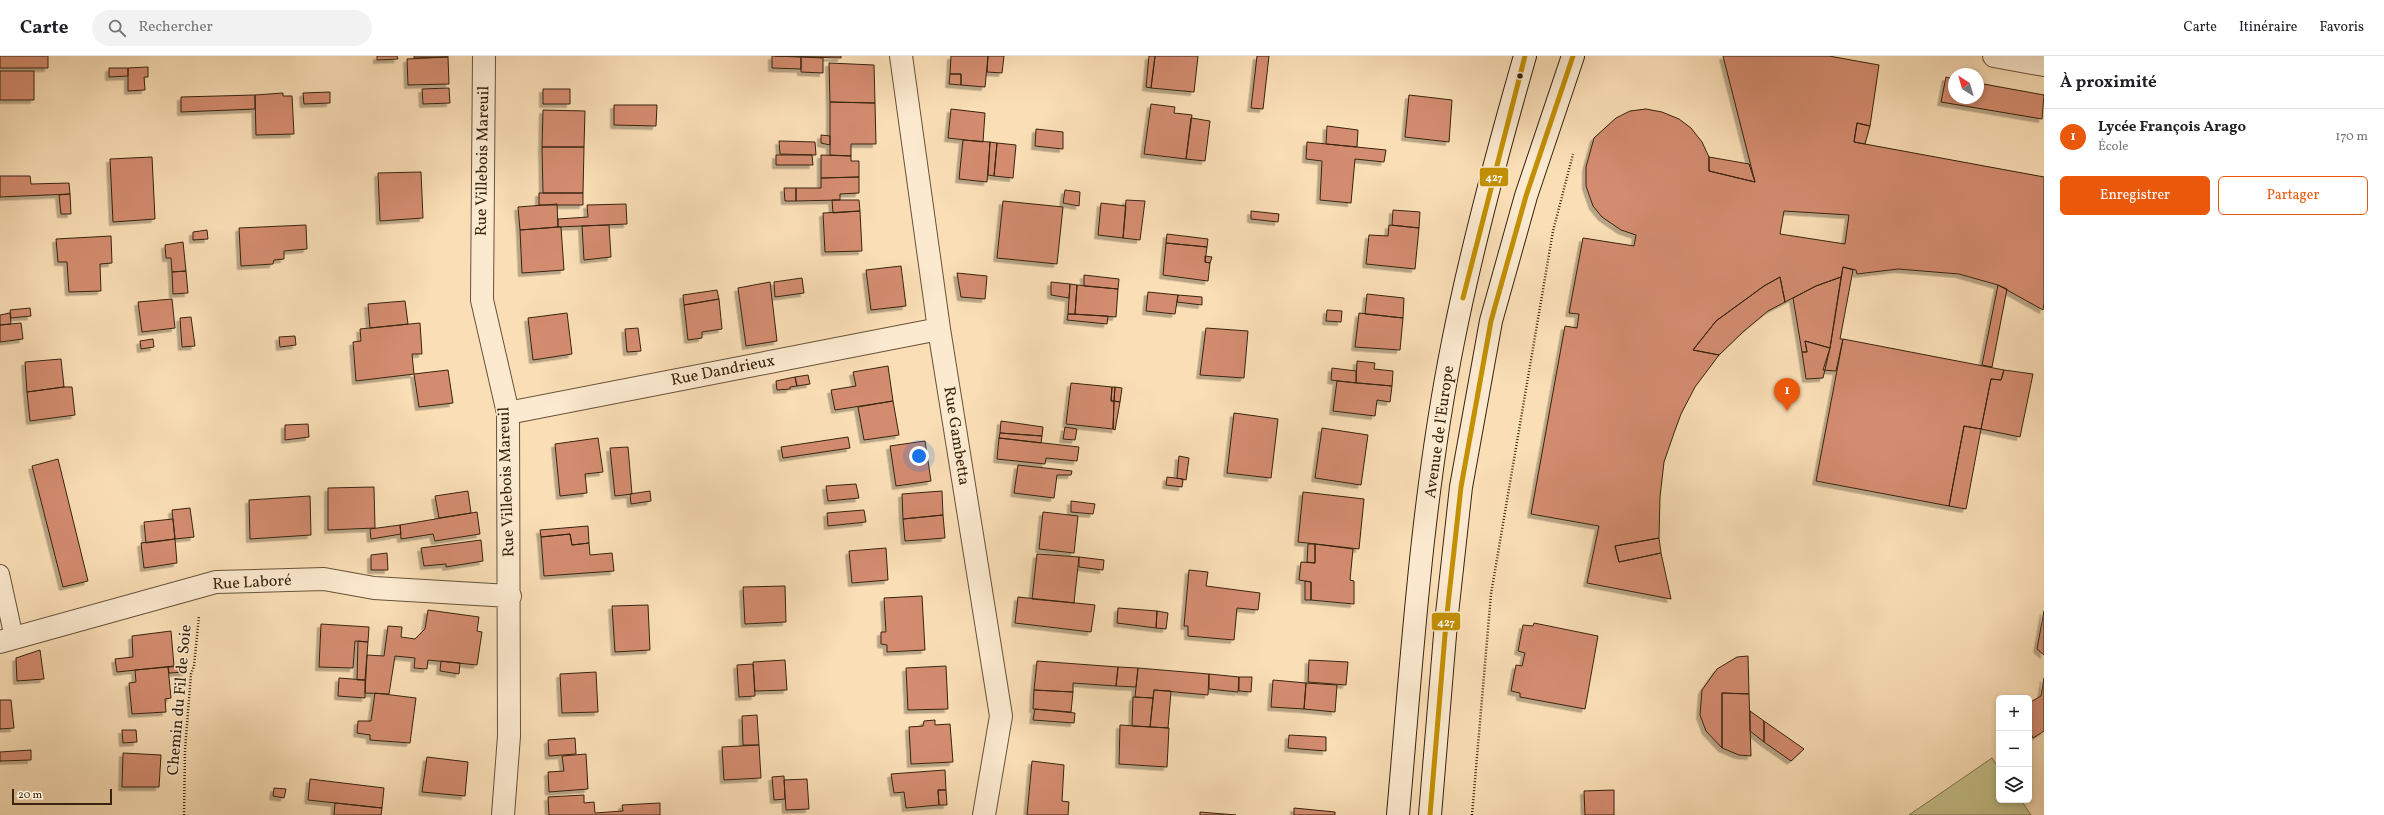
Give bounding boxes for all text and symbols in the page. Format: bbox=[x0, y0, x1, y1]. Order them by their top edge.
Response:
search box bbox=[92, 10, 372, 46]
text: Carte bbox=[20, 15, 68, 41]
icon: search bbox=[106, 17, 128, 39]
text: Rechercher bbox=[138, 17, 213, 38]
text: Carte bbox=[2183, 18, 2217, 37]
text: Itinéraire bbox=[2239, 18, 2298, 37]
text: Favoris bbox=[2320, 18, 2364, 37]
north arrow bbox=[1948, 68, 1984, 104]
unlabelled marker bbox=[1515, 71, 1525, 81]
text: À proximité bbox=[2060, 71, 2157, 94]
street label: Rue Villebois Mareuil bbox=[471, 85, 495, 236]
text: Lycée François Arago bbox=[2098, 117, 2246, 138]
text: 1 bbox=[2070, 128, 2076, 146]
text: 170 m bbox=[2335, 128, 2368, 146]
text: École bbox=[2098, 138, 2128, 156]
line badge: 427 bbox=[1479, 167, 1509, 187]
text: 427 bbox=[1485, 171, 1503, 186]
button: Enregistrer bbox=[2060, 176, 2210, 215]
button: Partager bbox=[2218, 176, 2368, 215]
street label: Rue Dandrieux bbox=[669, 350, 777, 392]
street label: Avenue de l'Europe bbox=[1420, 364, 1460, 500]
pin: 1 bbox=[1774, 378, 1800, 411]
street label: Rue Gambetta bbox=[937, 385, 975, 487]
street label: Rue Villebois Mareuil bbox=[493, 406, 521, 558]
your location bbox=[909, 446, 929, 466]
street label: Rue Laboré bbox=[212, 570, 292, 596]
line badge: 427 bbox=[1431, 612, 1461, 631]
text: 427 bbox=[1437, 616, 1455, 631]
street label: Chemin du Fil de Soie bbox=[162, 624, 198, 776]
map controls bbox=[1996, 695, 2032, 803]
button: + bbox=[1996, 695, 2032, 731]
button: − bbox=[1996, 731, 2032, 767]
button: layers bbox=[1996, 767, 2032, 803]
scale bar bbox=[12, 787, 112, 806]
text: 20 m bbox=[18, 788, 42, 803]

